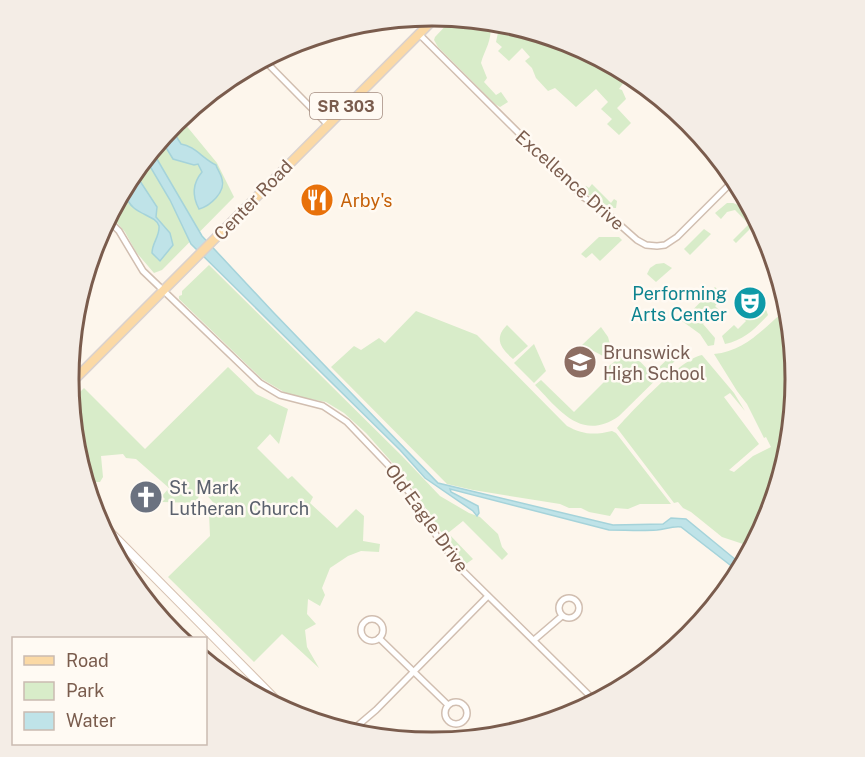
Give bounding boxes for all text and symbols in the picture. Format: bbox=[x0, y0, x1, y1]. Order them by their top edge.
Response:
road number: SR 303 bbox=[310, 93, 382, 119]
street label: Excellence Drive bbox=[511, 126, 629, 234]
street label: Center Road bbox=[209, 155, 297, 245]
restaurant icon: Arby's bbox=[299, 182, 335, 218]
place label: Arby's bbox=[340, 190, 392, 211]
place label: Performing Arts Center bbox=[630, 283, 727, 325]
theatre icon: Performing Arts Center bbox=[732, 285, 768, 321]
place label: Brunswick High School bbox=[603, 342, 705, 384]
school or university icon: Brunswick High School bbox=[562, 344, 598, 380]
street label: Old Eagle Drive bbox=[381, 460, 473, 576]
place label: St. Mark Lutheran Church bbox=[169, 477, 309, 519]
church icon: St. Mark Lutheran Church bbox=[128, 479, 164, 515]
legend bbox=[12, 637, 207, 745]
text: Road bbox=[66, 650, 109, 671]
text: Park bbox=[66, 680, 104, 701]
text: Water bbox=[66, 710, 116, 731]

